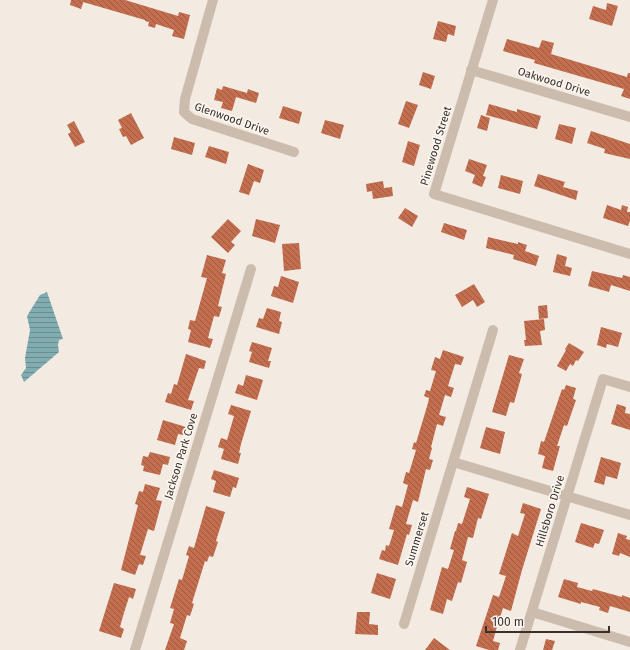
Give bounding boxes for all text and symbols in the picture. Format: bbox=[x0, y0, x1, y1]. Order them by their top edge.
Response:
street label: Oakwood Drive bbox=[516, 65, 592, 99]
street label: Glenwood Drive bbox=[193, 100, 271, 138]
street label: Pinewood Street bbox=[418, 105, 454, 187]
street label: Jackson Park Cove bbox=[162, 411, 200, 501]
street label: Hillsboro Drive bbox=[533, 474, 567, 548]
street label: Summerset bbox=[403, 510, 431, 568]
scale bar bbox=[486, 608, 609, 634]
text: 100 m bbox=[492, 615, 524, 629]

